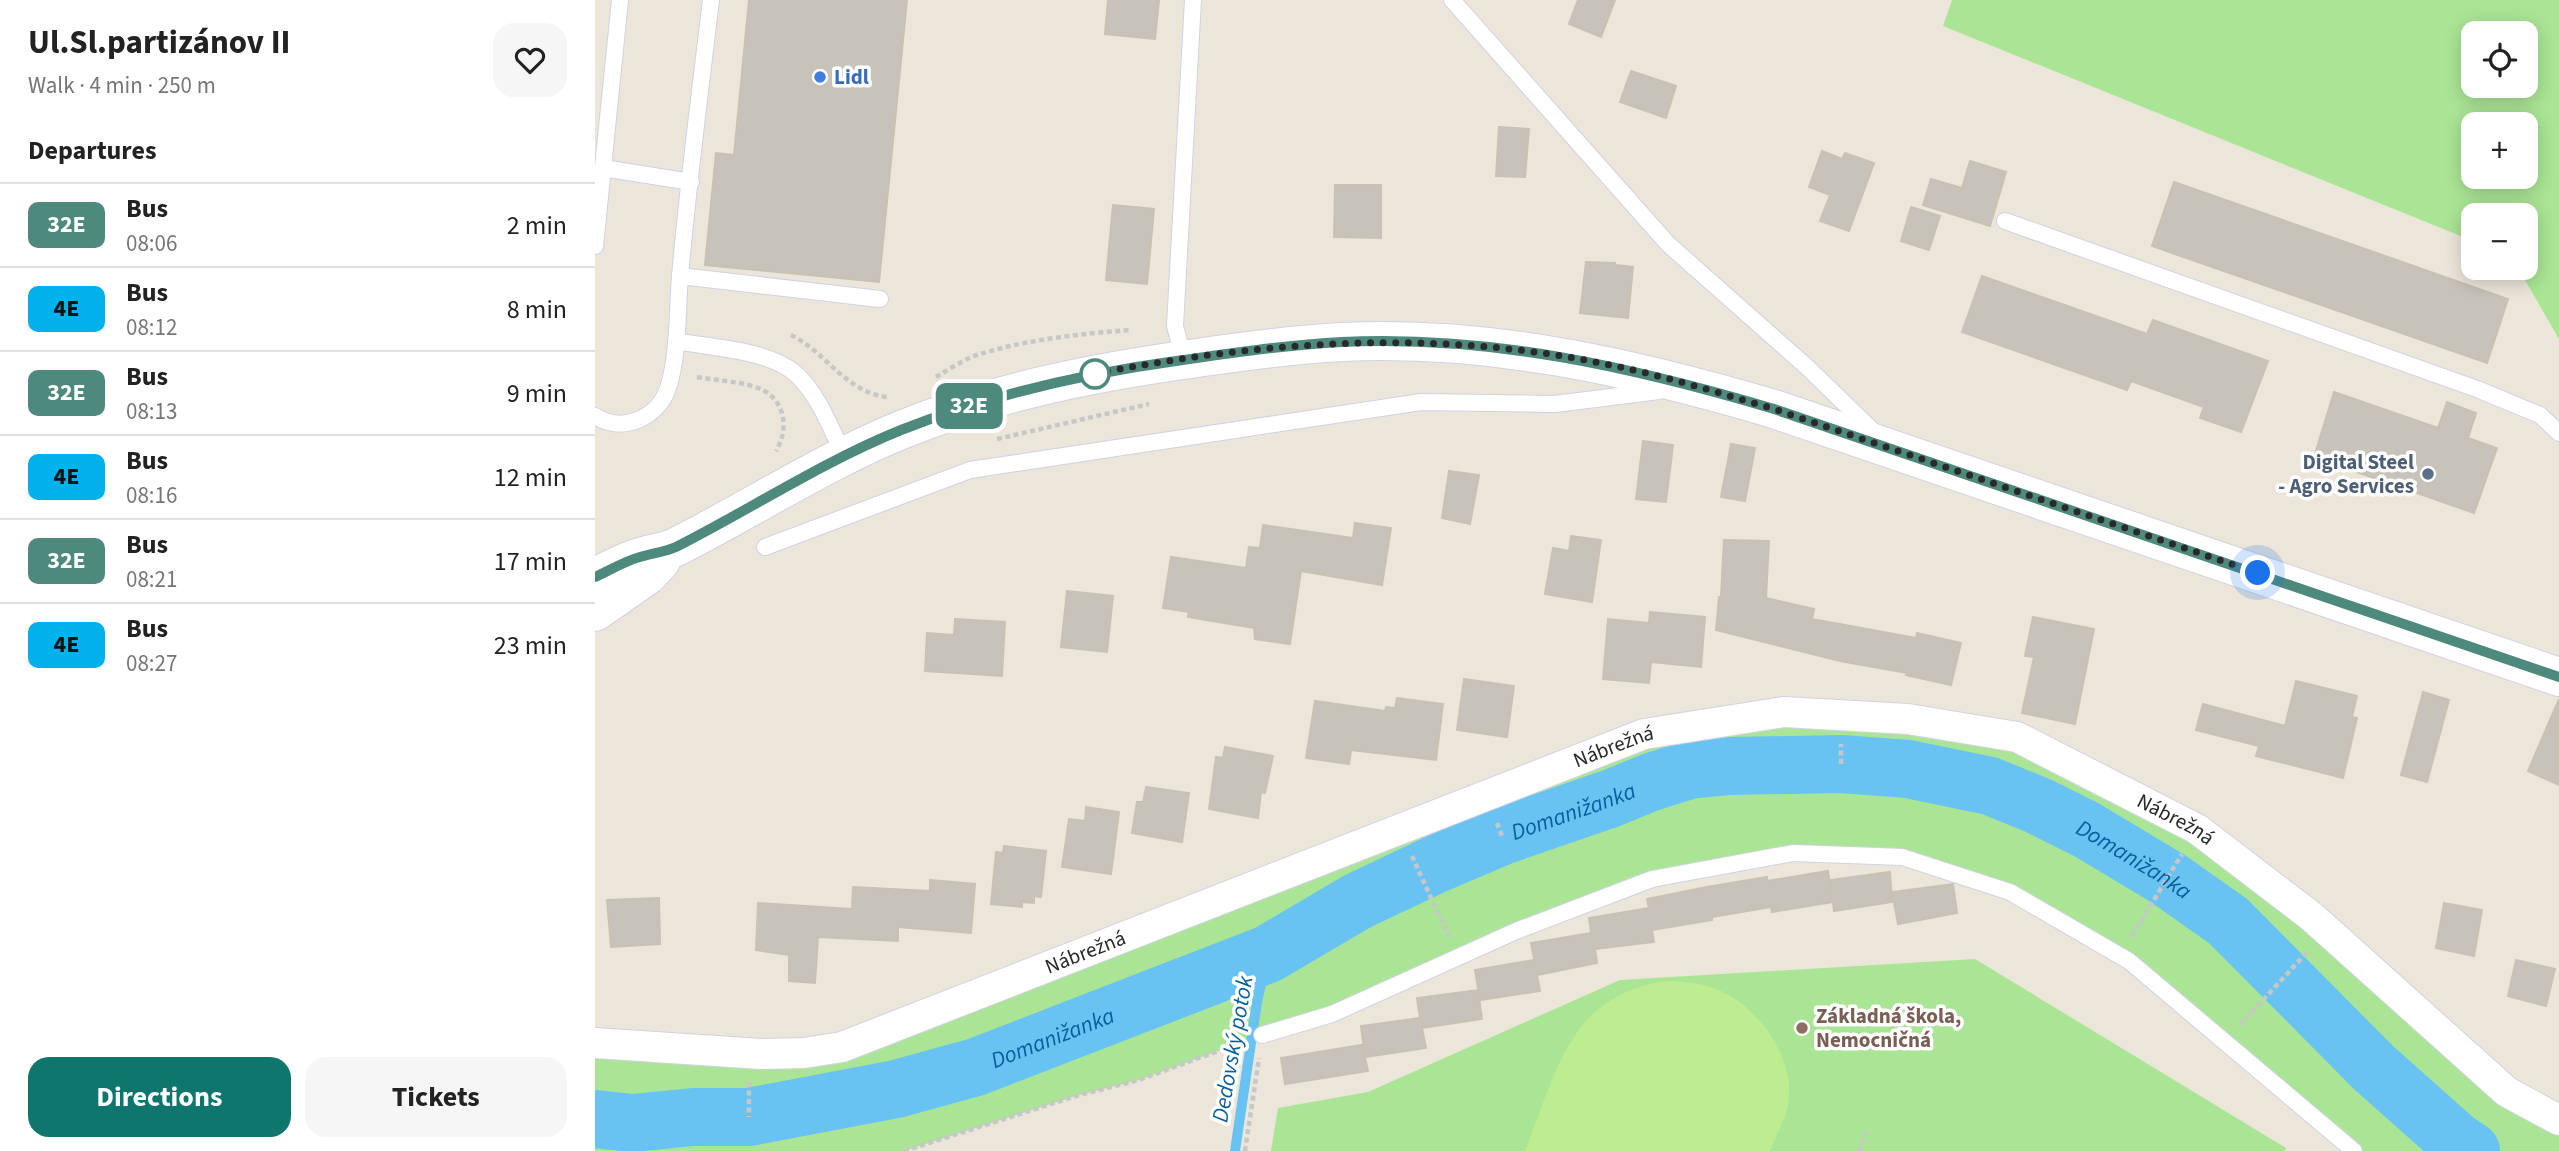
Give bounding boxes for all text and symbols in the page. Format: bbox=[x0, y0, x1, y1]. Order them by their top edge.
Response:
text: Ul.Sl.partizánov II bbox=[28, 19, 291, 66]
map controls bbox=[2461, 21, 2538, 280]
button: locate bbox=[2461, 21, 2538, 98]
button: heart bbox=[493, 23, 567, 97]
place label: Lidl bbox=[834, 62, 869, 92]
text: Walk · 4 min · 250 m bbox=[28, 69, 216, 102]
marker: Lidl bbox=[812, 69, 828, 85]
button: + bbox=[2461, 112, 2538, 189]
text: Departures bbox=[28, 132, 156, 169]
text: Bus bbox=[126, 190, 168, 227]
button: − bbox=[2461, 203, 2538, 280]
text: 32E bbox=[47, 207, 86, 242]
text: 2 min bbox=[507, 207, 567, 244]
text: 08:06 bbox=[126, 227, 177, 260]
text: Bus bbox=[126, 274, 168, 311]
text: 4E bbox=[54, 291, 79, 326]
text: 8 min bbox=[507, 291, 567, 328]
text: 08:12 bbox=[126, 311, 177, 344]
text: Bus bbox=[126, 358, 168, 395]
unlabelled marker bbox=[1080, 359, 1110, 389]
text: 32E bbox=[47, 375, 86, 410]
text: 9 min bbox=[507, 375, 567, 412]
line badge: 32E bbox=[929, 383, 1009, 429]
text: 32E bbox=[950, 388, 988, 423]
text: 08:13 bbox=[126, 395, 177, 428]
text: Bus bbox=[126, 442, 168, 479]
place label: Digital Steel - Agro Services bbox=[2278, 447, 2414, 501]
text: 4E bbox=[54, 459, 79, 494]
text: 12 min bbox=[494, 459, 567, 496]
marker: Digital Steel - Agro Services bbox=[2420, 466, 2436, 482]
text: 08:16 bbox=[126, 479, 177, 512]
text: Bus bbox=[126, 526, 168, 563]
text: 32E bbox=[47, 543, 86, 578]
text: 17 min bbox=[494, 543, 567, 580]
your location bbox=[2240, 555, 2275, 590]
text: 08:21 bbox=[126, 563, 177, 596]
text: Bus bbox=[126, 610, 168, 647]
text: 4E bbox=[54, 627, 79, 662]
text: 23 min bbox=[494, 627, 567, 664]
text: 08:27 bbox=[126, 647, 177, 680]
street label: Nábrežná bbox=[1569, 718, 1656, 775]
water label: Domanižanka bbox=[1506, 774, 1641, 849]
street label: Nábrežná bbox=[2132, 786, 2221, 852]
water label: Domanižanka bbox=[2071, 811, 2198, 907]
street label: Nábrežná bbox=[1041, 923, 1130, 981]
water label: Dedovský potok bbox=[1203, 972, 1262, 1125]
water label: Domanižanka bbox=[986, 999, 1119, 1077]
place label: Základná škola, Nemocničná bbox=[1816, 1001, 1961, 1055]
marker: Základná škola, Nemocničná bbox=[1794, 1020, 1810, 1036]
button: Directions bbox=[28, 1057, 291, 1137]
button: Tickets bbox=[305, 1057, 567, 1137]

